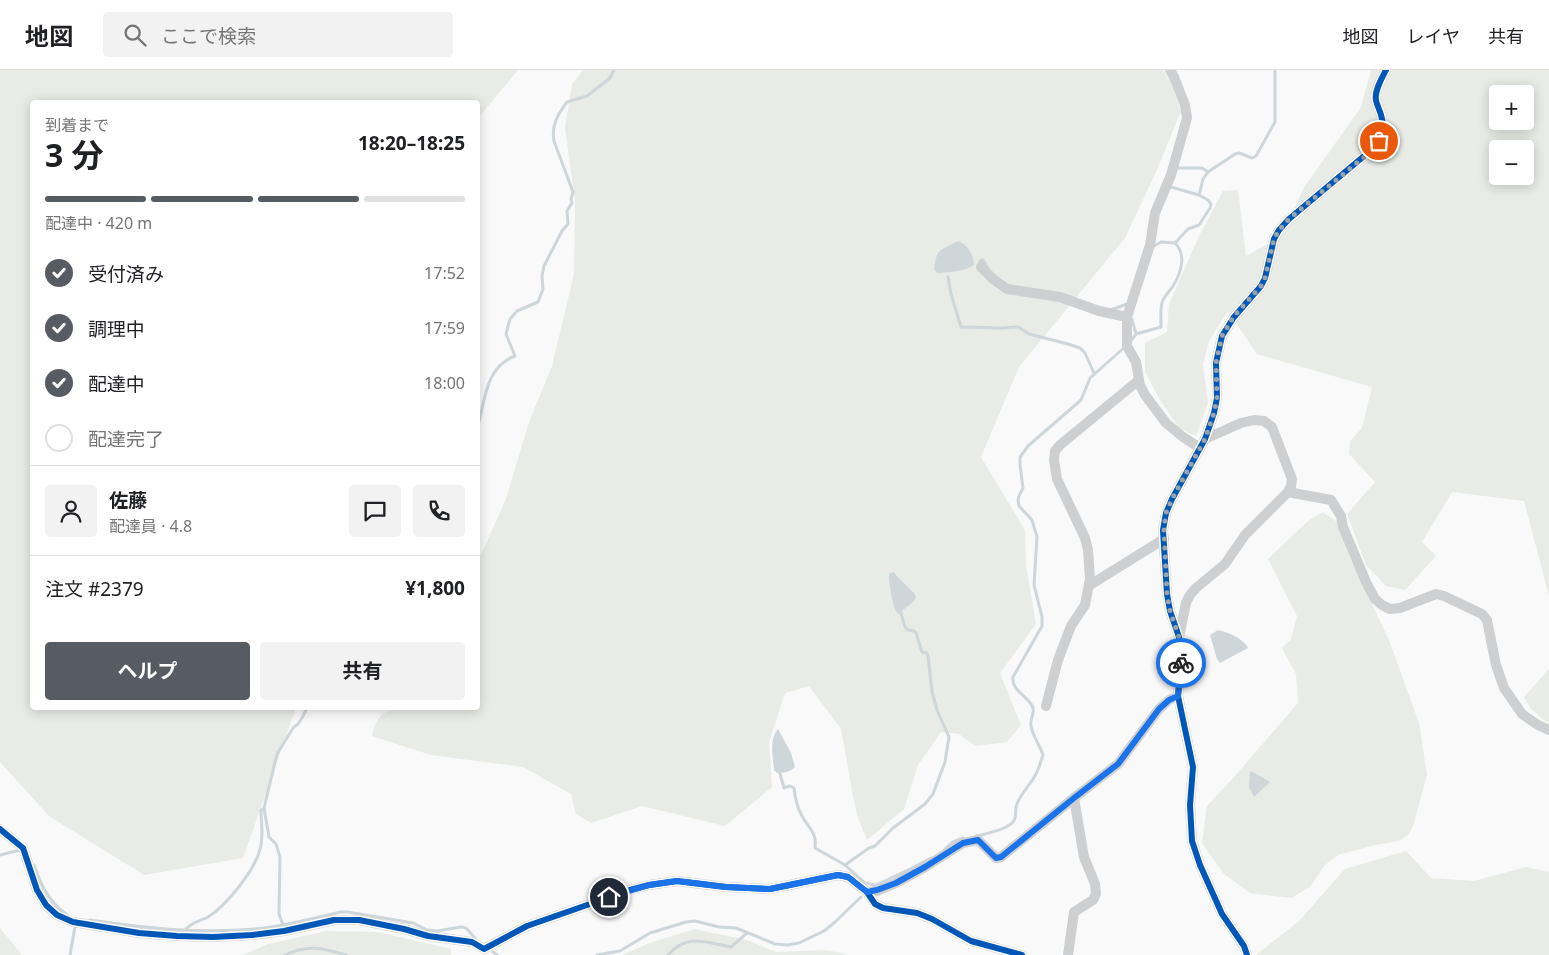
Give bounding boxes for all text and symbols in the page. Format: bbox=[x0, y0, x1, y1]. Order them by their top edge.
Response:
search box bbox=[103, 12, 453, 57]
text: 地図 bbox=[25, 19, 73, 52]
icon: search bbox=[121, 21, 149, 49]
text: ここで検索 bbox=[161, 23, 256, 49]
text: 地図 bbox=[1343, 24, 1379, 48]
text: レイヤ bbox=[1407, 24, 1460, 48]
text: 共有 bbox=[1488, 24, 1524, 48]
map controls bbox=[1489, 85, 1534, 185]
button: + bbox=[1489, 85, 1534, 130]
text: 到着まで bbox=[45, 114, 109, 136]
pin bbox=[1358, 120, 1400, 162]
icon: bag bbox=[1365, 127, 1393, 155]
text: 18:20–18:25 bbox=[358, 130, 465, 156]
text: 3 分 bbox=[45, 133, 104, 176]
button: − bbox=[1489, 140, 1534, 185]
text: 配達中 · 420 m bbox=[45, 212, 152, 234]
icon: check bbox=[45, 259, 73, 287]
text: 受付済み bbox=[88, 261, 164, 287]
text: 17:52 bbox=[424, 262, 465, 284]
icon: check bbox=[45, 314, 73, 342]
text: 調理中 bbox=[88, 316, 145, 342]
text: 17:59 bbox=[424, 317, 465, 339]
icon: check bbox=[45, 369, 73, 397]
text: 配達中 bbox=[88, 371, 145, 397]
text: 18:00 bbox=[424, 372, 465, 394]
text: 配達完了 bbox=[88, 426, 164, 452]
button: person bbox=[45, 485, 97, 537]
button: chat bbox=[349, 485, 401, 537]
button: phone bbox=[413, 485, 465, 537]
text: 佐藤 bbox=[109, 487, 147, 513]
text: 配達員 · 4.8 bbox=[109, 515, 192, 537]
text: ¥1,800 bbox=[405, 575, 465, 601]
text: 注文 #2379 bbox=[45, 576, 144, 602]
courier bbox=[1156, 638, 1206, 688]
button: ヘルプ bbox=[45, 642, 250, 700]
button: 共有 bbox=[260, 642, 465, 700]
icon: bike bbox=[1167, 649, 1195, 677]
pin bbox=[588, 876, 630, 918]
icon: home bbox=[595, 883, 623, 911]

